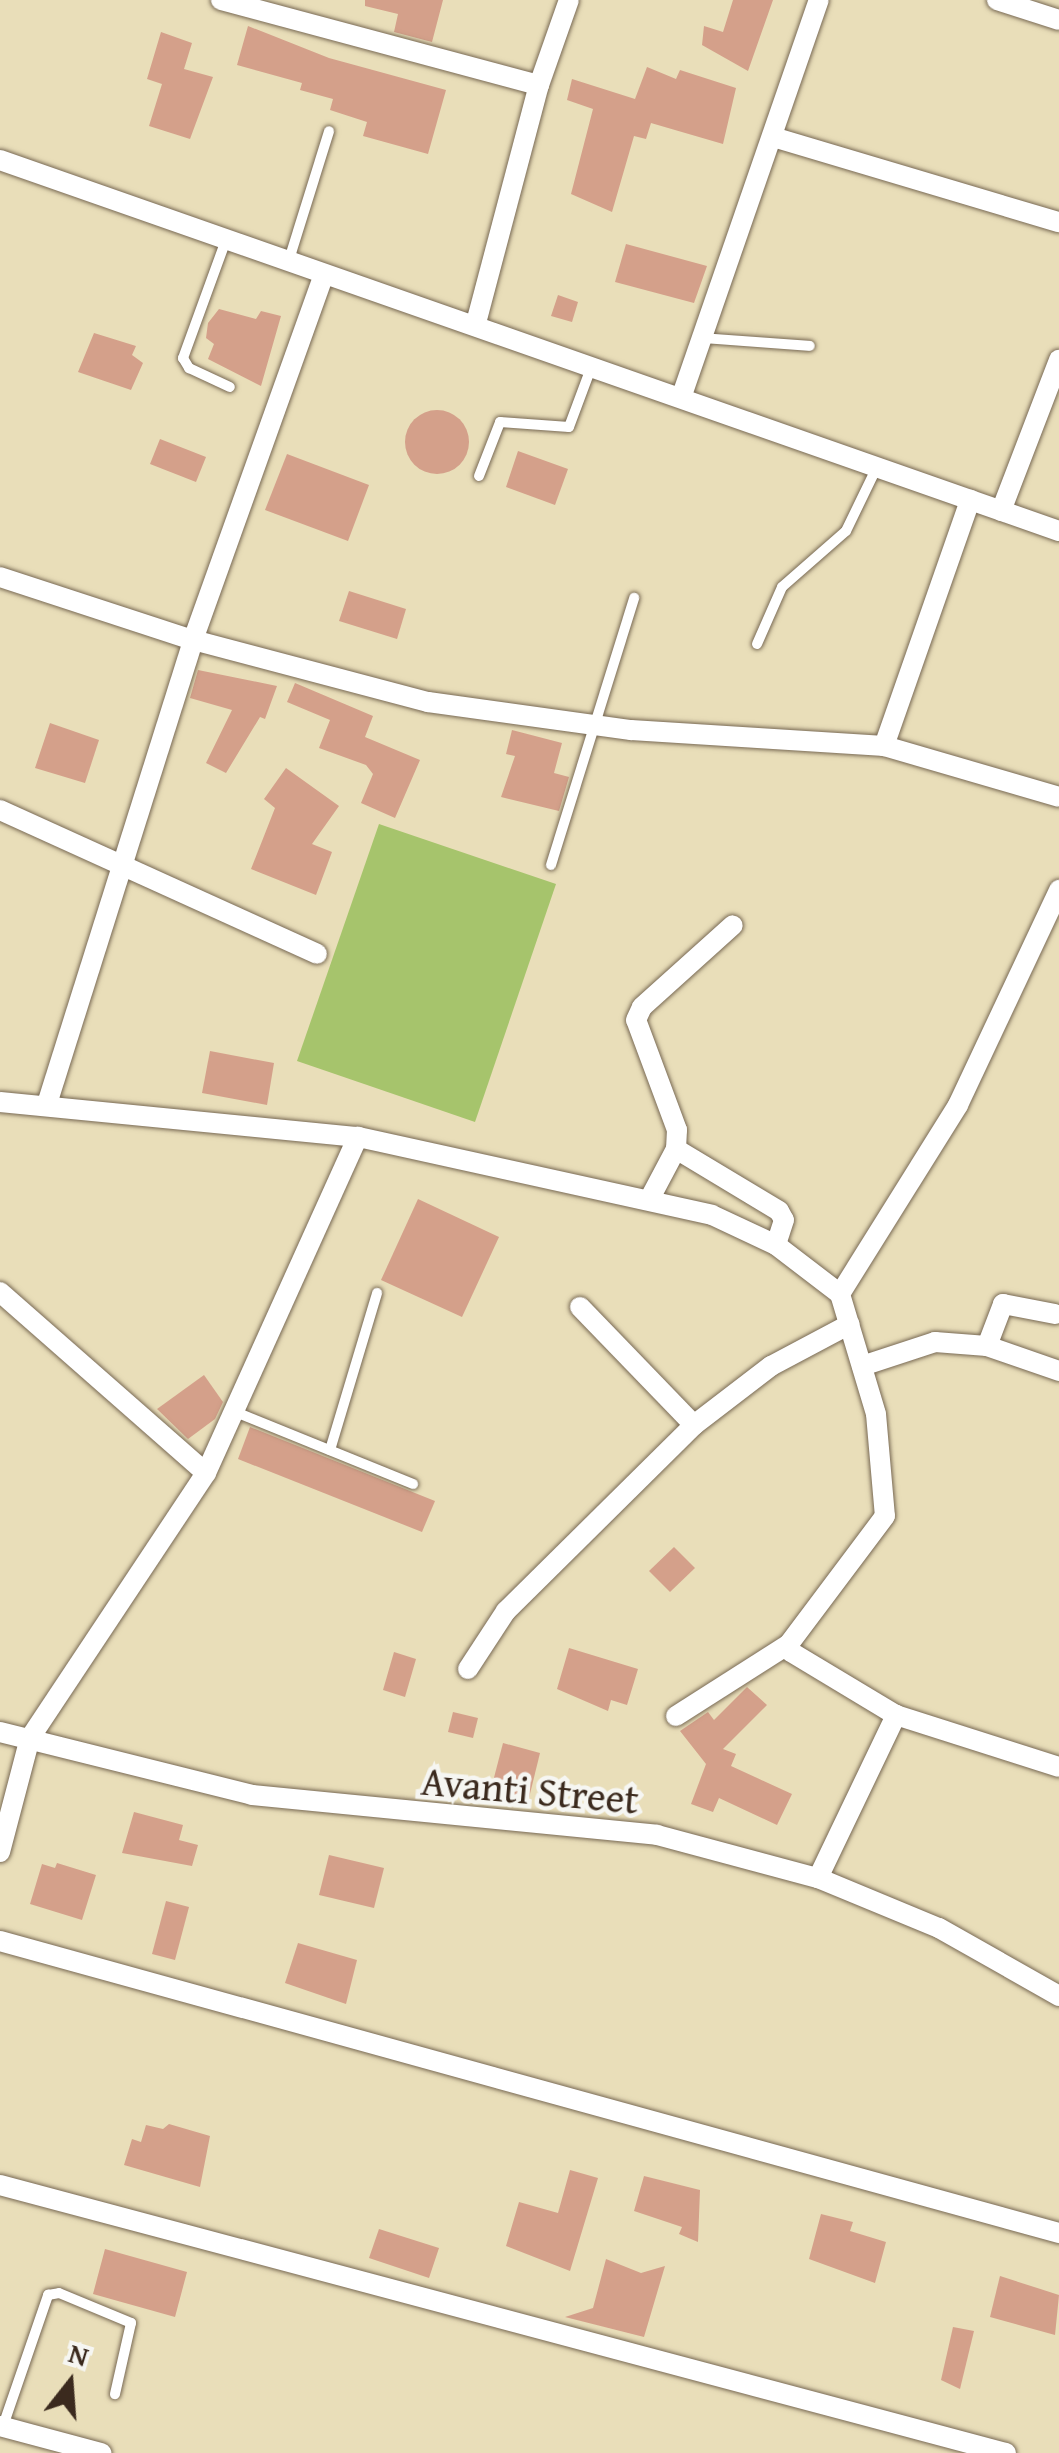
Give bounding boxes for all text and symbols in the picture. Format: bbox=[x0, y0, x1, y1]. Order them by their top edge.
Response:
street label: Avanti Street bbox=[419, 1757, 641, 1823]
text: N bbox=[64, 2331, 94, 2376]
north arrow bbox=[20, 2333, 120, 2433]

